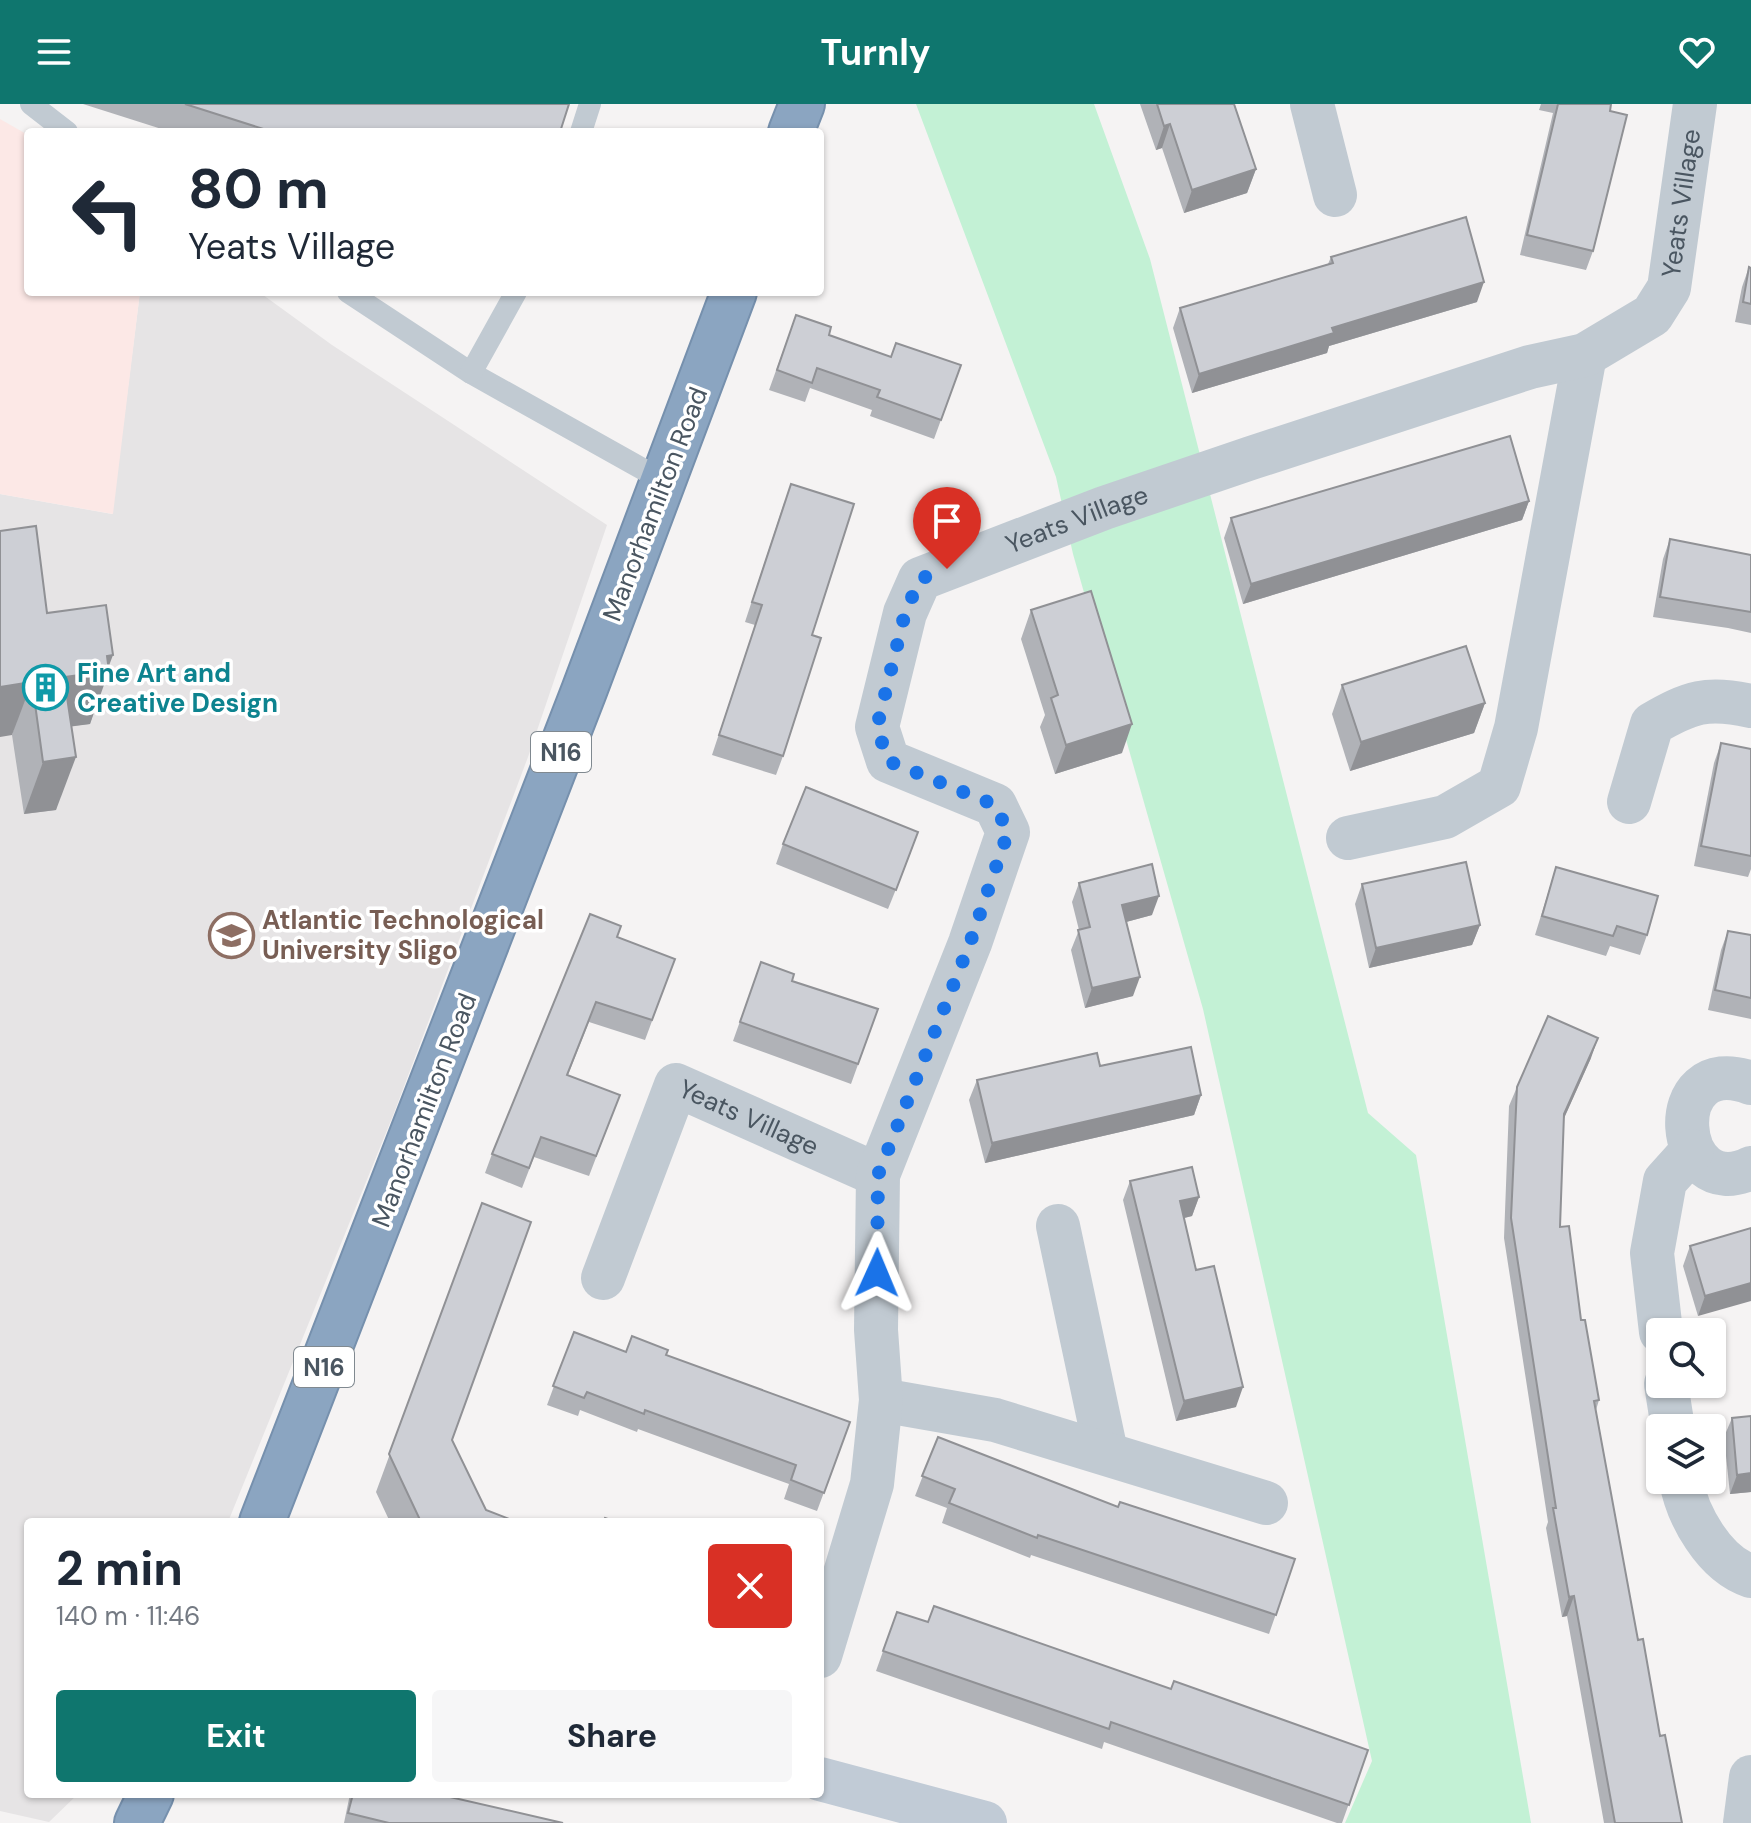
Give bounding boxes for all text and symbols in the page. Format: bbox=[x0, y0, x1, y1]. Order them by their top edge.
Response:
text: Turnly bbox=[820, 29, 931, 76]
icon: menu bbox=[32, 30, 76, 74]
icon: heart bbox=[1675, 30, 1719, 74]
street label: Yeats Village bbox=[1654, 127, 1708, 280]
text: 80 m bbox=[188, 152, 329, 225]
icon: left bbox=[56, 160, 160, 264]
text: Yeats Village bbox=[188, 223, 395, 270]
street label: Manorhamilton Road bbox=[595, 382, 715, 626]
street label: Yeats Village bbox=[1001, 477, 1153, 561]
pin bbox=[913, 487, 981, 569]
icon: arrive bbox=[925, 499, 969, 543]
place label: Fine Art and Creative Design bbox=[77, 656, 278, 720]
building icon: Fine Art and Creative Design bbox=[22, 664, 70, 712]
road number: N16 bbox=[531, 732, 591, 772]
place label: Atlantic Technological University Sligo bbox=[262, 903, 544, 967]
school or university icon: Atlantic Technological University Sligo bbox=[207, 911, 255, 959]
street label: Manorhamilton Road bbox=[364, 988, 484, 1232]
street label: Yeats Village bbox=[673, 1071, 824, 1163]
position arrow bbox=[835, 1231, 919, 1315]
map controls bbox=[1646, 1318, 1726, 1494]
button: search bbox=[1646, 1318, 1726, 1398]
road number: N16 bbox=[294, 1347, 354, 1387]
button: layers bbox=[1646, 1414, 1726, 1494]
text: 2 min bbox=[56, 1537, 183, 1600]
button: close bbox=[708, 1544, 792, 1628]
text: 140 m · 11:46 bbox=[56, 1599, 200, 1633]
button: Exit bbox=[56, 1690, 416, 1782]
button: Share bbox=[432, 1690, 792, 1782]

